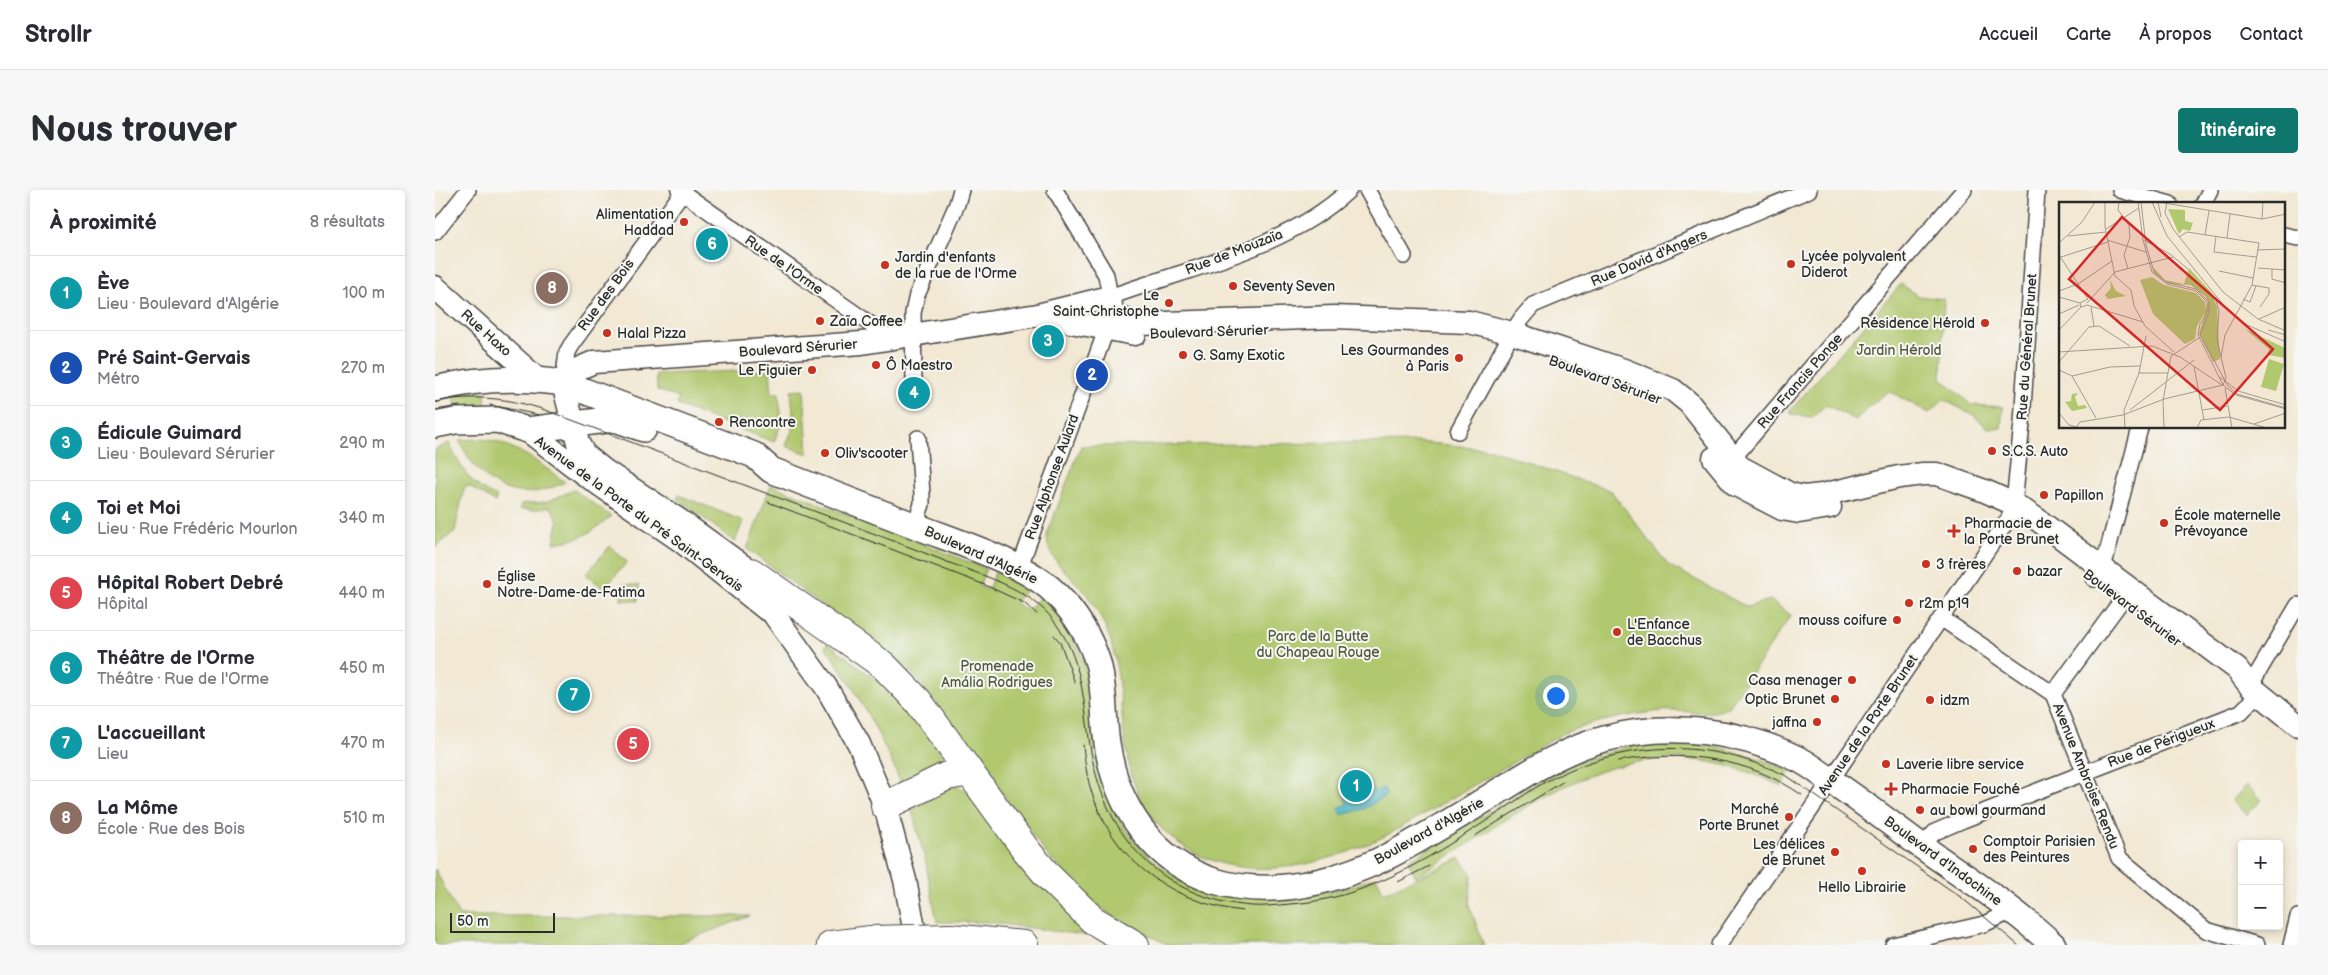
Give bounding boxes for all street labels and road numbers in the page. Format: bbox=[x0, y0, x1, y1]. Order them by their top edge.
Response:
street label: Rue de Mouzaïa bbox=[1183, 226, 1285, 278]
street label: Rue David d'Angers bbox=[1588, 226, 1710, 290]
street label: Rue de l'Orme bbox=[742, 232, 826, 298]
street label: Rue des Bois bbox=[574, 256, 638, 334]
street label: Rue du Général Brunet bbox=[2013, 272, 2041, 421]
street label: Rue Haxo bbox=[457, 306, 515, 360]
street label: Boulevard Sérurier bbox=[1149, 321, 1270, 343]
street label: Rue Francis Ponge bbox=[1754, 330, 1846, 432]
street label: Boulevard Sérurier bbox=[738, 335, 859, 361]
street label: Boulevard Sérurier bbox=[1546, 352, 1665, 409]
street label: Rue Alphonse Aulard bbox=[1021, 412, 1083, 542]
street label: Avenue de la Porte du Pré Saint-Gervais bbox=[531, 433, 747, 595]
street label: Boulevard d'Algérie bbox=[922, 522, 1040, 588]
street label: Boulevard Sérurier bbox=[2079, 565, 2185, 651]
street label: Avenue de la Porte Brunet bbox=[1815, 651, 1922, 799]
street label: Avenue Ambroise Rendu bbox=[2049, 701, 2123, 851]
street label: Rue de Périgueux bbox=[2105, 715, 2217, 771]
street label: Boulevard d'Algérie bbox=[1371, 794, 1487, 868]
street label: Boulevard d'Indochine bbox=[1881, 813, 2005, 909]

